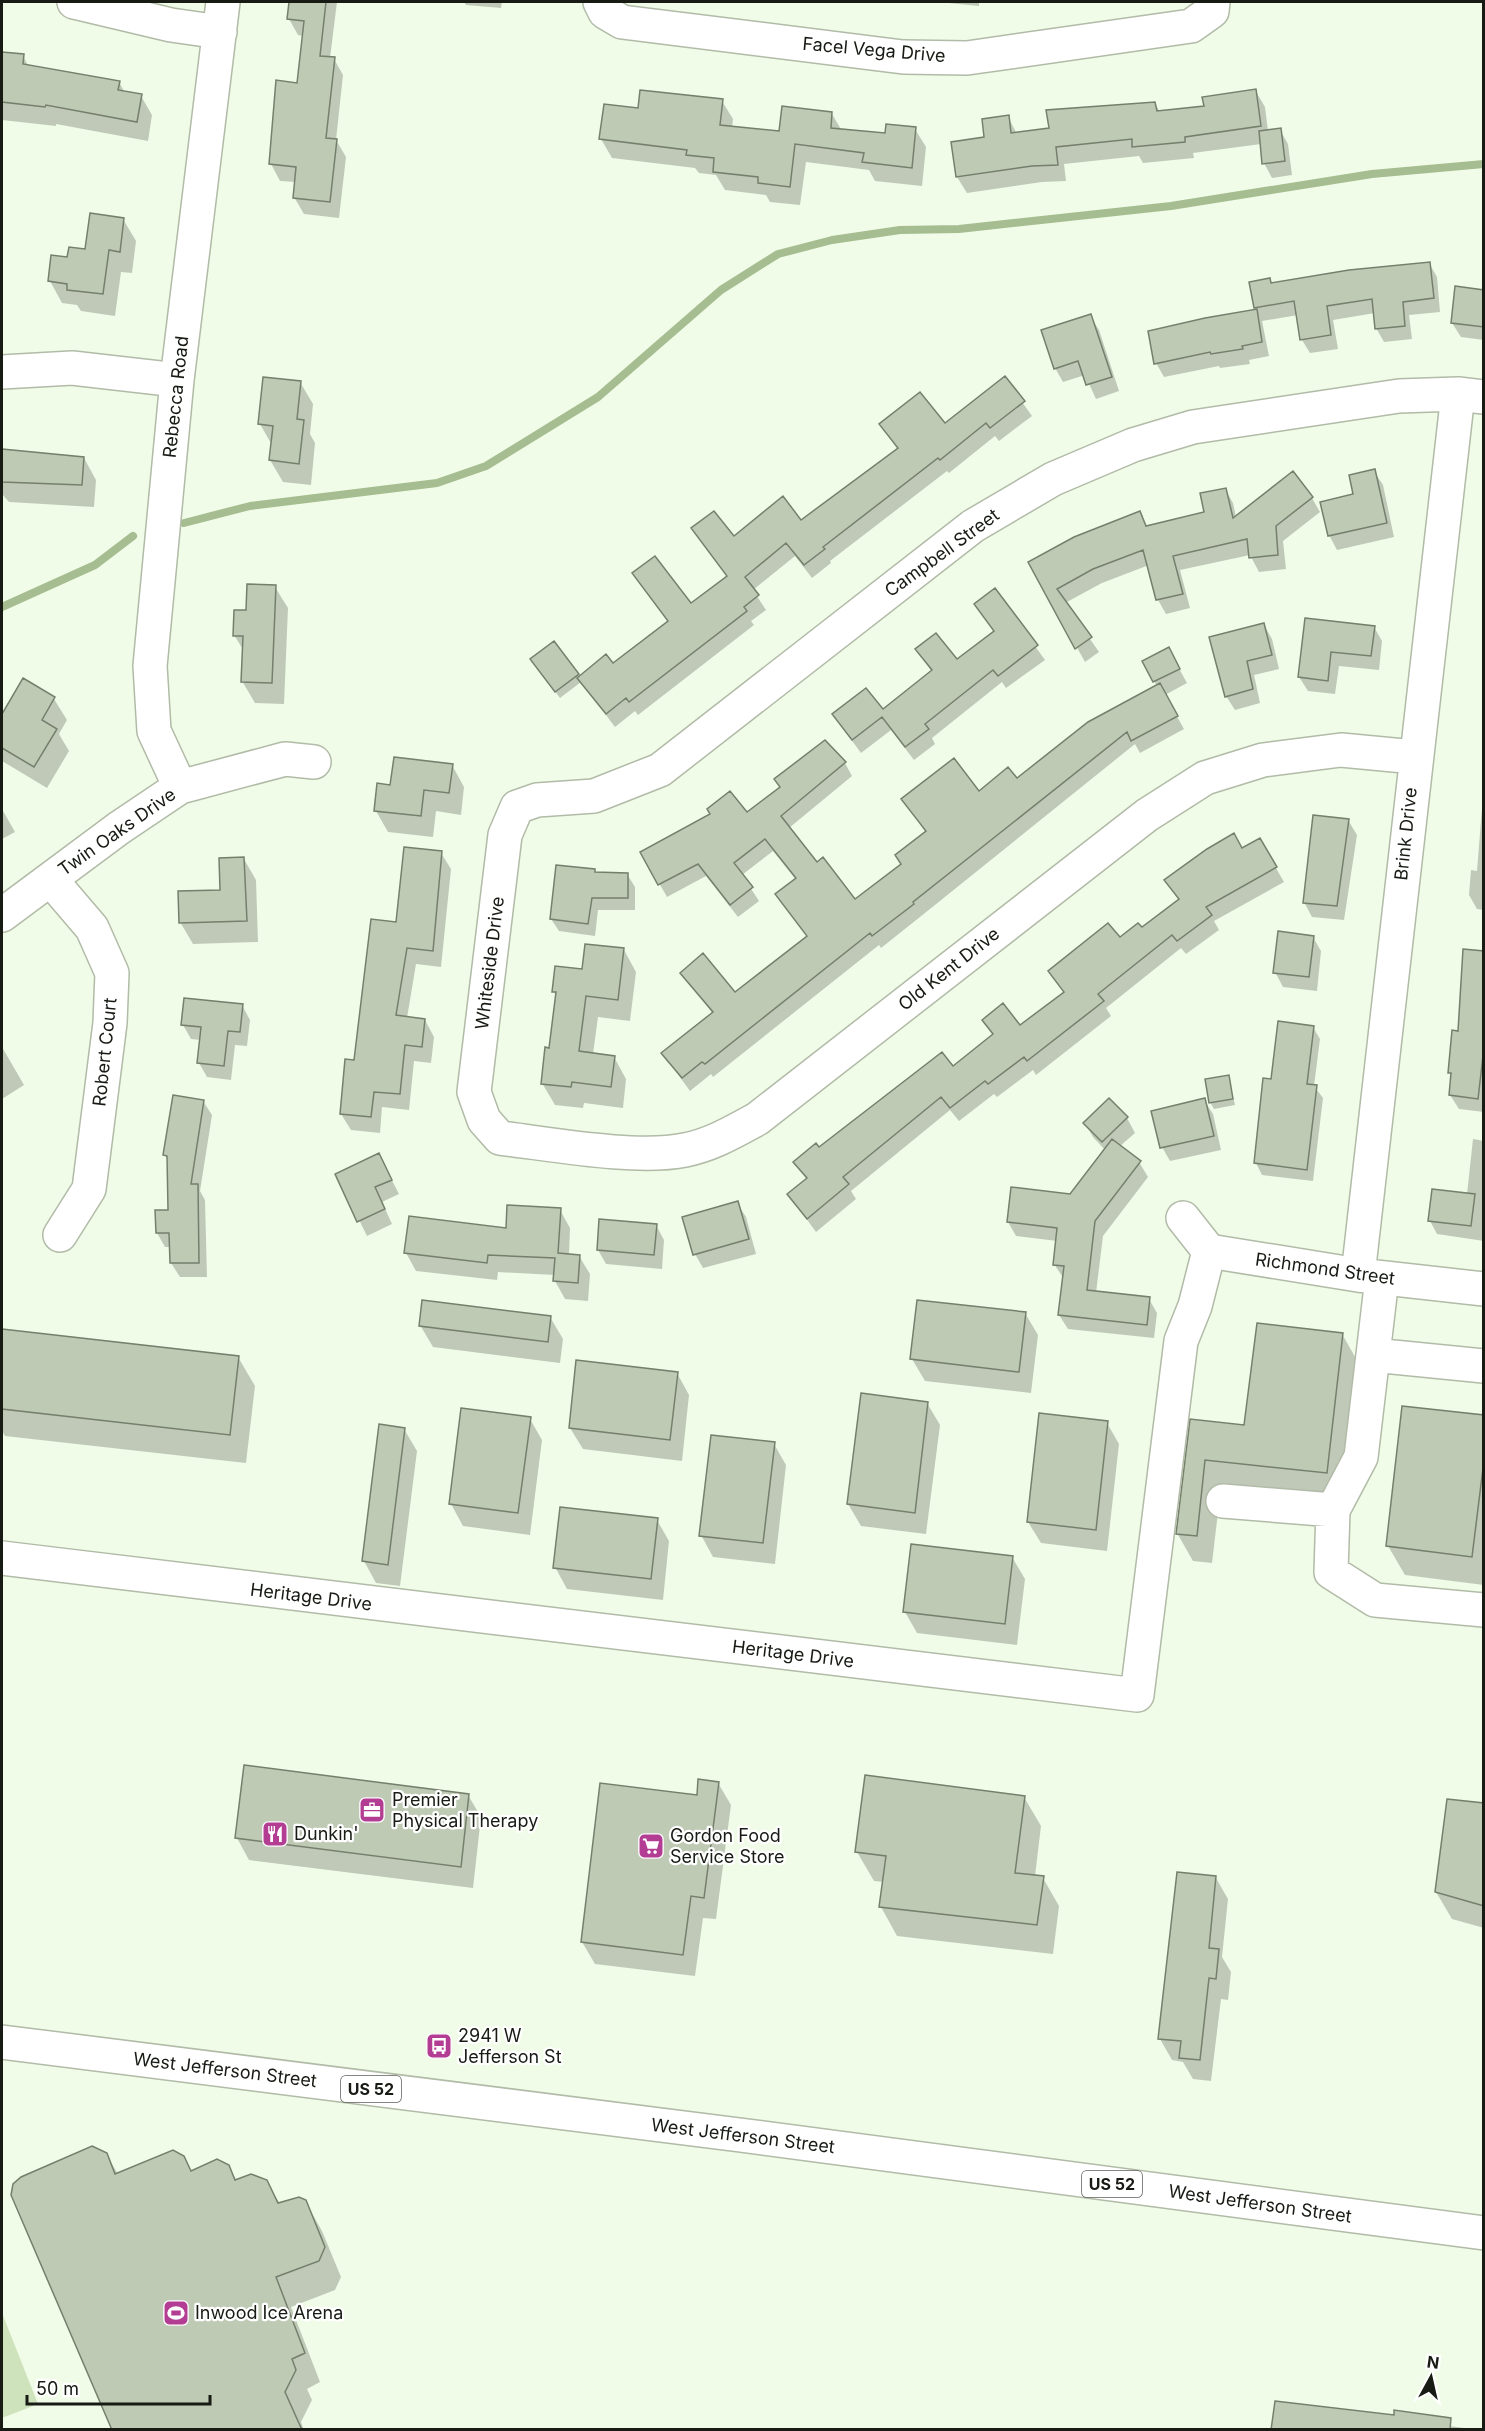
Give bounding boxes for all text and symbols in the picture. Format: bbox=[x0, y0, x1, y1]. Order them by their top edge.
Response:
street label: Facel Vega Drive bbox=[802, 33, 946, 66]
street label: Rebecca Road bbox=[159, 335, 192, 459]
street label: Campbell Street bbox=[880, 504, 1003, 601]
street label: Twin Oaks Drive bbox=[54, 783, 179, 880]
street label: Brink Drive bbox=[1390, 786, 1421, 882]
street label: Whiteside Drive bbox=[471, 895, 508, 1031]
street label: Old Kent Drive bbox=[894, 923, 1003, 1015]
street label: Robert Court bbox=[88, 996, 121, 1107]
street label: Richmond Street bbox=[1254, 1248, 1396, 1289]
street label: Heritage Drive bbox=[249, 1579, 373, 1614]
street label: Heritage Drive bbox=[731, 1636, 855, 1671]
place label: Premier Physical Therapy bbox=[392, 1789, 538, 1831]
office icon: Premier Physical Therapy bbox=[357, 1795, 387, 1825]
restaurant icon: Dunkin' bbox=[260, 1819, 290, 1849]
place label: Dunkin' bbox=[294, 1823, 359, 1844]
place label: Gordon Food Service Store bbox=[670, 1825, 784, 1867]
supermarket icon: Gordon Food Service Store bbox=[636, 1831, 666, 1861]
place label: 2941 W Jefferson St bbox=[458, 2025, 562, 2067]
bus stop icon: 2941 W Jefferson St bbox=[424, 2031, 454, 2061]
street label: West Jefferson Street bbox=[132, 2048, 318, 2091]
road number: US 52 bbox=[341, 2076, 401, 2102]
street label: West Jefferson Street bbox=[650, 2114, 836, 2157]
road number: US 52 bbox=[1082, 2171, 1142, 2197]
street label: West Jefferson Street bbox=[1167, 2180, 1353, 2227]
sports icon: Inwood Ice Arena bbox=[161, 2298, 191, 2328]
place label: Inwood Ice Arena bbox=[195, 2302, 343, 2323]
north arrow bbox=[1401, 2347, 1461, 2407]
text: N bbox=[1426, 2351, 1441, 2373]
scale bar bbox=[27, 2368, 210, 2406]
text: 50 m bbox=[36, 2378, 79, 2399]

